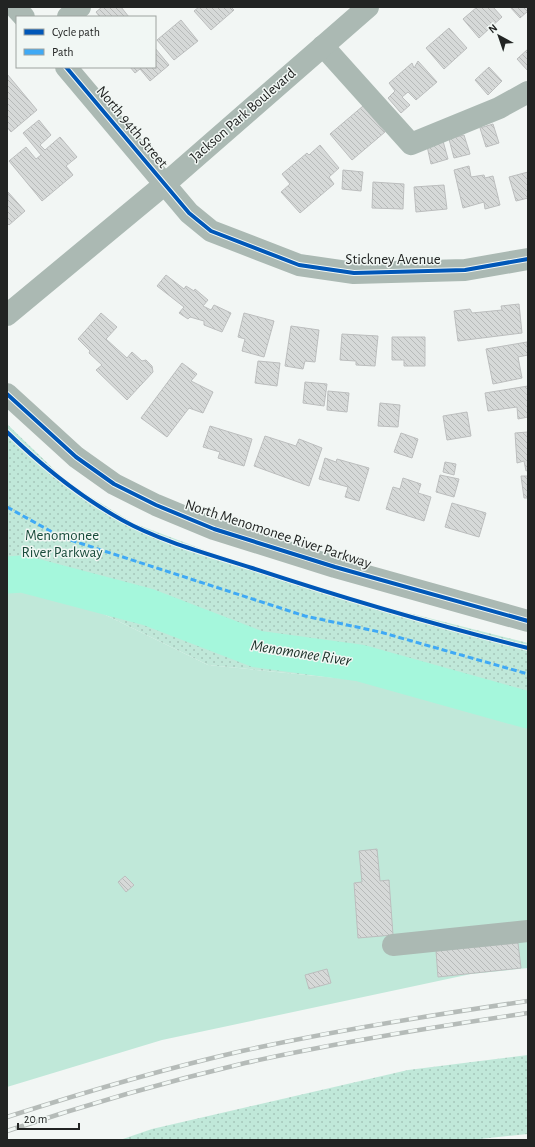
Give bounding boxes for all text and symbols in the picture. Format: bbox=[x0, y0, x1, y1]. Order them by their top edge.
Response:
legend bbox=[16, 16, 156, 68]
north arrow bbox=[479, 16, 519, 56]
text: N bbox=[486, 22, 499, 35]
text: Cycle path bbox=[52, 26, 100, 39]
text: Path bbox=[52, 46, 74, 58]
street label: Jackson Park Boulevard bbox=[187, 65, 299, 165]
street label: North 94th Street bbox=[94, 83, 171, 171]
street label: Stickney Avenue bbox=[345, 252, 441, 267]
street label: North Menomonee River Parkway bbox=[183, 497, 374, 571]
park label: Menomonee River Parkway bbox=[21, 528, 103, 560]
water label: Menomonee River bbox=[250, 637, 353, 669]
scale bar bbox=[18, 1105, 79, 1131]
text: 20 m bbox=[24, 1113, 47, 1125]

